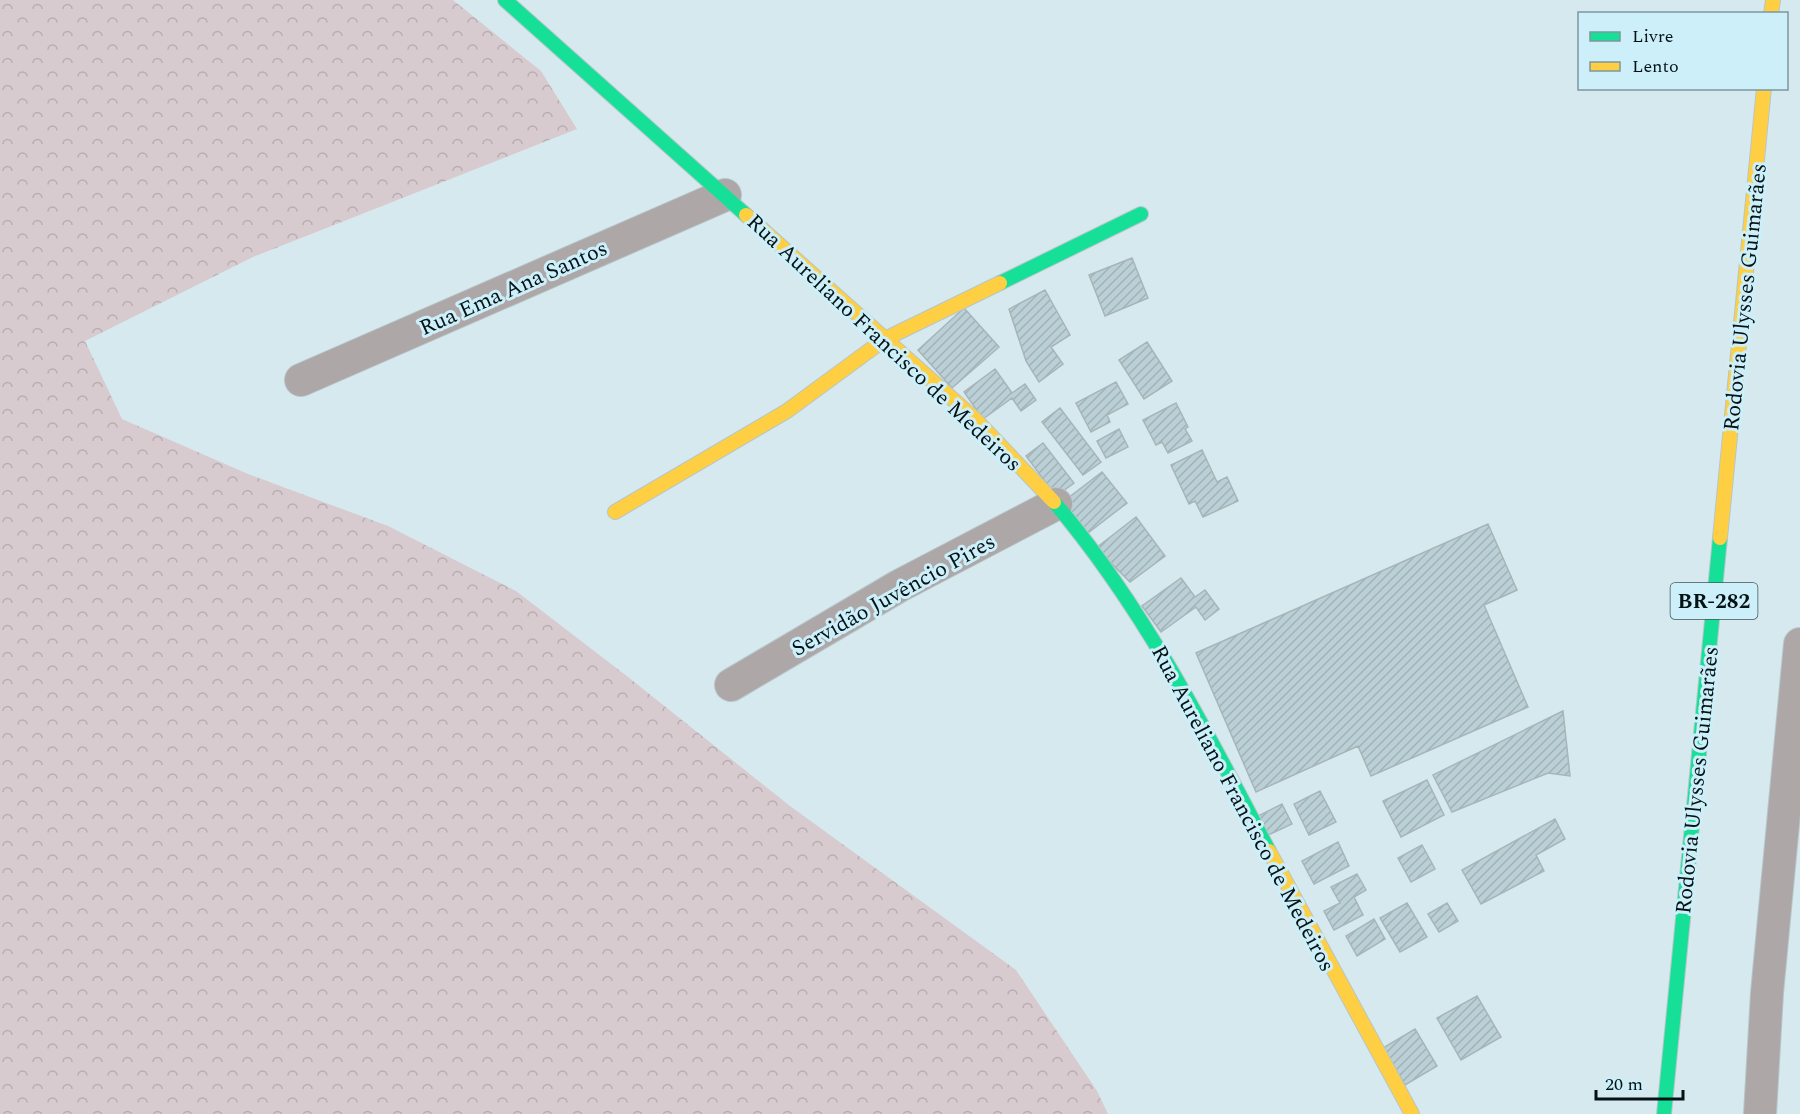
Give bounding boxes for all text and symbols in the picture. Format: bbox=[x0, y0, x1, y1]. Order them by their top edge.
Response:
legend bbox=[1578, 12, 1788, 90]
text: Livre bbox=[1632, 23, 1674, 50]
text: Lento bbox=[1632, 53, 1679, 80]
street label: Rodovia Ulysses Guimarães bbox=[1715, 162, 1776, 433]
street label: Rua Aureliano Francisco de Medeiros bbox=[739, 206, 1029, 480]
street label: Rua Ema Ana Santos bbox=[414, 232, 613, 345]
street label: Servidão Juvêncio Pires bbox=[786, 525, 1002, 665]
road number: BR-282 bbox=[1670, 583, 1758, 619]
street label: Rua Aureliano Francisco de Medeiros bbox=[1142, 640, 1343, 978]
street label: Rodovia Ulysses Guimarães bbox=[1667, 645, 1728, 916]
scale bar bbox=[1596, 1063, 1683, 1101]
text: 20 m bbox=[1605, 1071, 1643, 1098]

